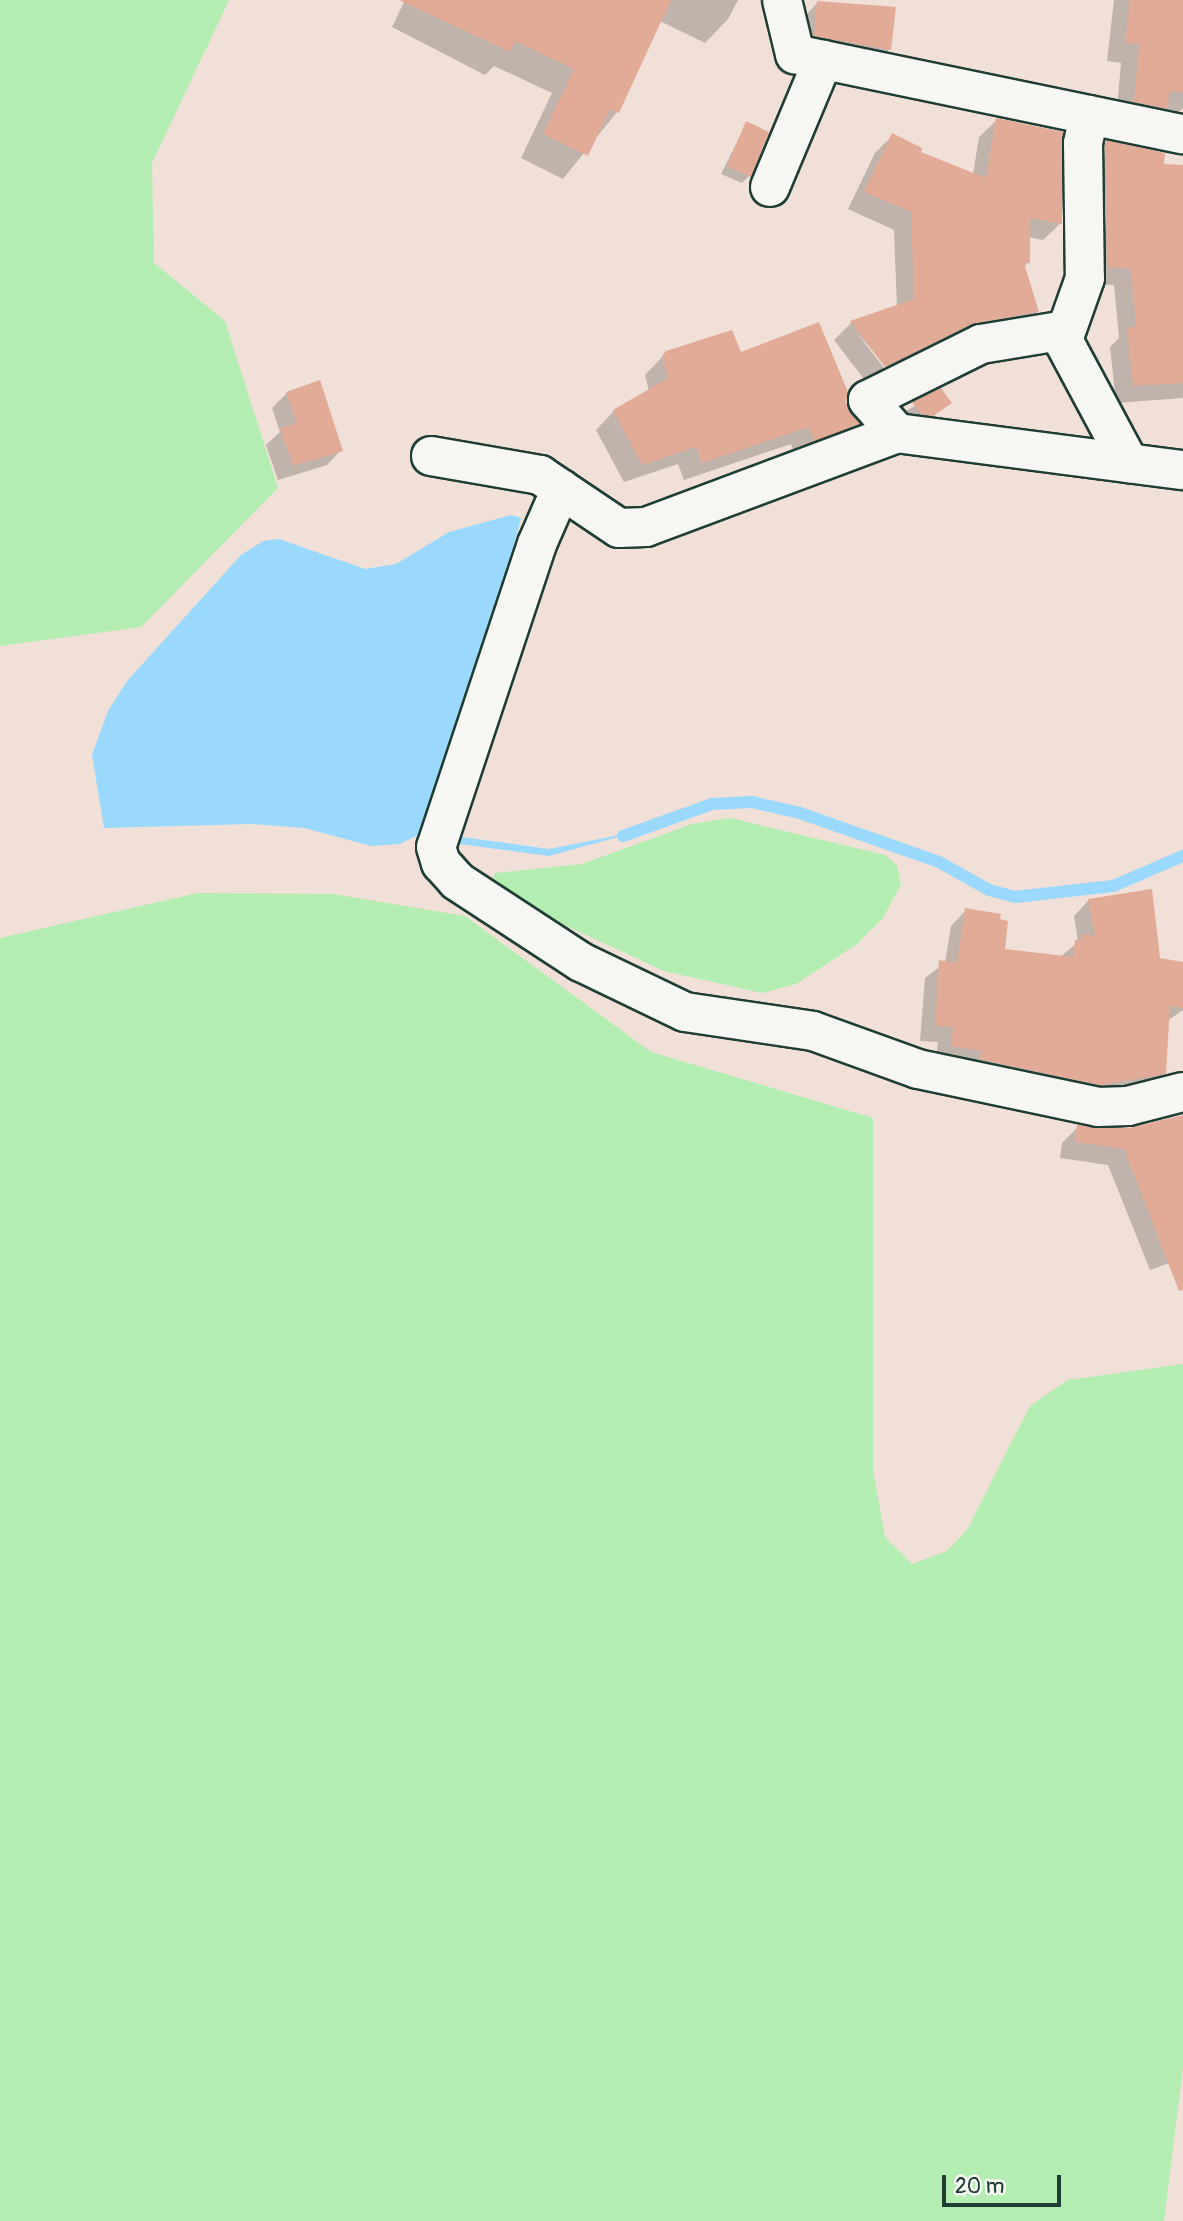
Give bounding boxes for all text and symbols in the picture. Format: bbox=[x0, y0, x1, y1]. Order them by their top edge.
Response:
scale bar bbox=[945, 2162, 1064, 2206]
text: 20 m bbox=[955, 2173, 1004, 2200]

